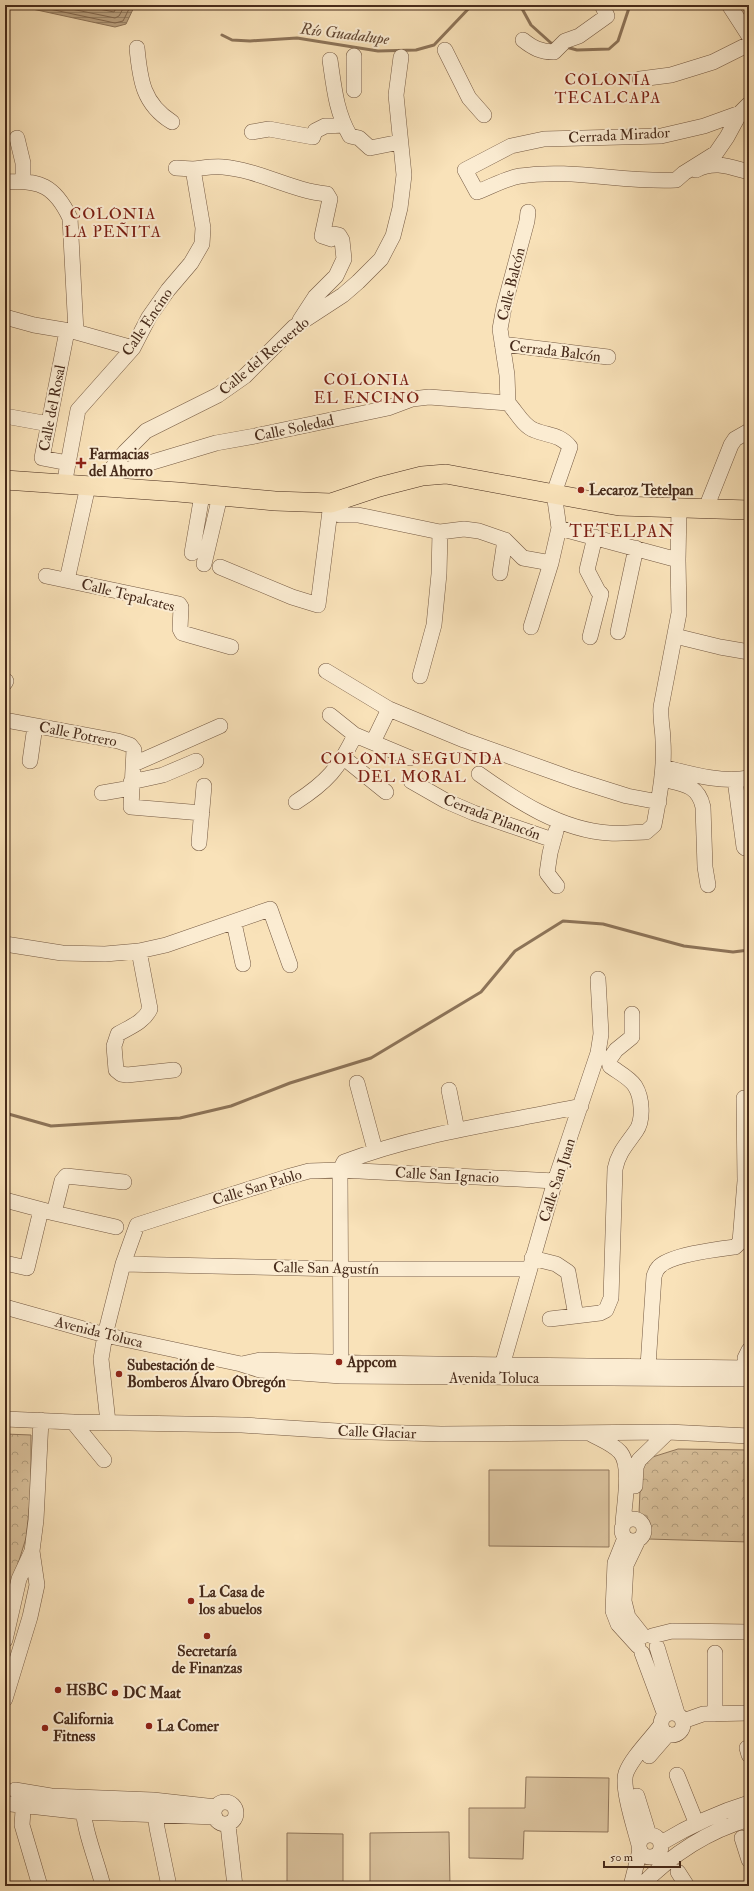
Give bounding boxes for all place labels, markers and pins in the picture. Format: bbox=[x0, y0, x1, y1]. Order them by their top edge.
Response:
place label: Farmacias del Ahorro bbox=[89, 445, 153, 481]
marker: Farmacias del Ahorro bbox=[76, 458, 86, 468]
place label: Lecaroz Tetelpan bbox=[589, 481, 694, 501]
marker: Lecaroz Tetelpan bbox=[576, 485, 586, 495]
place label: Appcom bbox=[346, 1353, 397, 1373]
place label: Subestación de Bomberos Álvaro Obregón bbox=[127, 1356, 286, 1393]
marker: Appcom bbox=[334, 1357, 344, 1367]
marker: Subestación de Bomberos Álvaro Obregón bbox=[114, 1369, 124, 1379]
place label: La Casa de los abuelos bbox=[198, 1583, 265, 1619]
marker: La Casa de los abuelos bbox=[186, 1596, 196, 1606]
marker: Secretaría de Finanzas bbox=[202, 1631, 212, 1641]
place label: Secretaría de Finanzas bbox=[172, 1642, 242, 1678]
place label: HSBC bbox=[66, 1681, 107, 1700]
place label: DC Maat bbox=[123, 1684, 181, 1703]
marker: HSBC bbox=[53, 1685, 63, 1695]
marker: DC Maat bbox=[110, 1688, 120, 1698]
place label: California Fitness bbox=[53, 1710, 114, 1746]
place label: La Comer bbox=[157, 1717, 219, 1736]
marker: La Comer bbox=[144, 1721, 154, 1731]
marker: California Fitness bbox=[40, 1723, 50, 1733]

